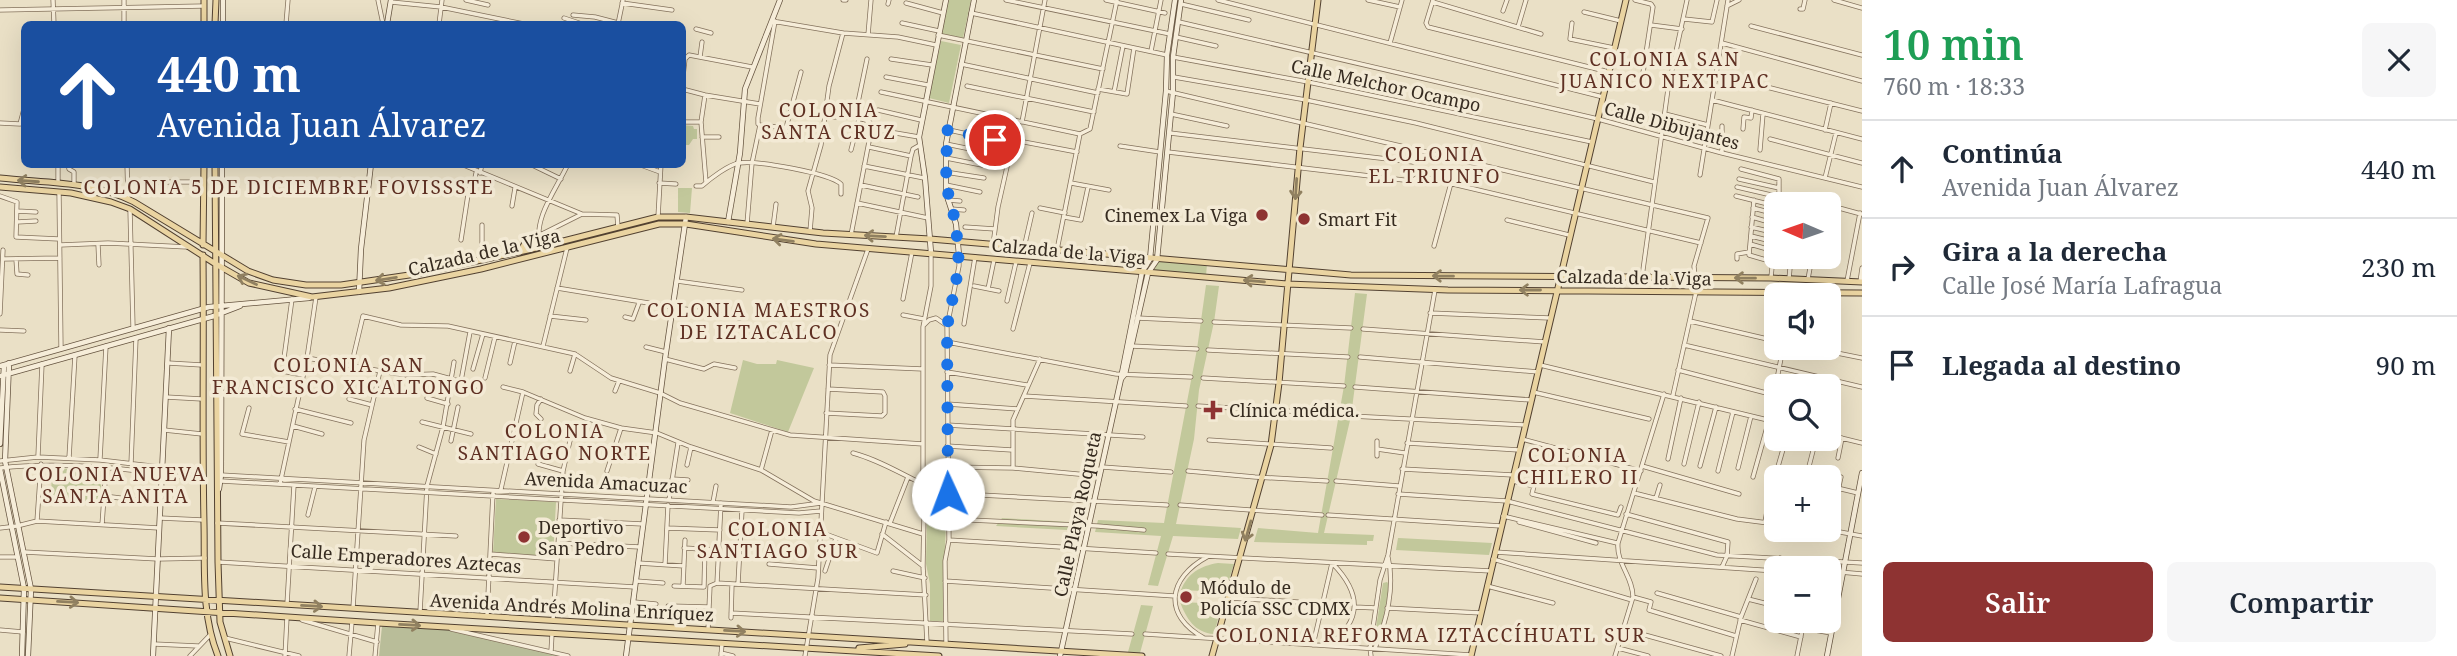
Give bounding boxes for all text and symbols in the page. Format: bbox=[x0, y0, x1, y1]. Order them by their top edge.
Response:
text: 10 min bbox=[1883, 15, 2024, 72]
button: close bbox=[2362, 23, 2436, 97]
text: 440 m bbox=[157, 40, 301, 106]
district label: COLONIA SAN JUANICO NEXTIPAC bbox=[1559, 46, 1770, 94]
icon: ahead bbox=[42, 49, 133, 140]
street label: Calle Melchor Ocampo bbox=[1289, 53, 1483, 117]
text: 760 m · 18:33 bbox=[1883, 70, 2025, 102]
street label: Calle Dibujantes bbox=[1602, 95, 1742, 155]
district label: COLONIA SANTA CRUZ bbox=[761, 97, 897, 145]
text: Avenida Juan Álvarez bbox=[157, 103, 486, 146]
pin bbox=[965, 110, 1025, 170]
icon: arrive bbox=[976, 121, 1014, 159]
text: Continúa bbox=[1942, 135, 2063, 171]
district label: COLONIA EL TRIUNFO bbox=[1368, 141, 1502, 189]
icon: ahead bbox=[1883, 150, 1921, 188]
text: 440 m bbox=[2361, 151, 2436, 187]
text: Avenida Juan Álvarez bbox=[1942, 171, 2179, 203]
one-way arrow bbox=[17, 174, 40, 187]
district label: COLONIA 5 DE DICIEMBRE FOVISSSTE bbox=[83, 174, 495, 200]
one-way arrow bbox=[1289, 178, 1302, 200]
north arrow bbox=[1764, 192, 1841, 270]
map controls bbox=[1764, 192, 1841, 633]
place label: Cinemex La Viga bbox=[1104, 203, 1248, 227]
marker: Cinemex La Viga bbox=[1254, 207, 1270, 223]
place label: Smart Fit bbox=[1318, 207, 1397, 231]
marker: Smart Fit bbox=[1296, 211, 1312, 227]
street label: Calzada de la Viga bbox=[406, 223, 562, 281]
one-way arrow bbox=[864, 229, 886, 242]
street label: Calzada de la Viga bbox=[991, 232, 1147, 270]
one-way arrow bbox=[772, 233, 795, 246]
text: Gira a la derecha bbox=[1942, 233, 2167, 269]
icon: right bbox=[1883, 248, 1921, 286]
text: 230 m bbox=[2361, 249, 2436, 285]
street label: Calzada de la Viga bbox=[1556, 264, 1712, 290]
one-way arrow bbox=[1432, 269, 1455, 283]
text: Calle José María Lafragua bbox=[1942, 269, 2222, 301]
one-way arrow bbox=[1734, 271, 1757, 285]
one-way arrow bbox=[236, 273, 258, 286]
one-way arrow bbox=[375, 273, 398, 286]
one-way arrow bbox=[1243, 274, 1265, 287]
one-way arrow bbox=[1519, 283, 1542, 297]
button: sound bbox=[1764, 283, 1841, 360]
district label: COLONIA MAESTROS DE IZTACALCO bbox=[647, 297, 871, 345]
icon: arrive bbox=[1883, 346, 1921, 384]
text: Llegada al destino bbox=[1942, 347, 2181, 383]
text: 90 m bbox=[2376, 347, 2436, 383]
district label: COLONIA SAN FRANCISCO XICALTONGO bbox=[212, 352, 486, 400]
button: search bbox=[1764, 374, 1841, 451]
place label: Clínica médica. bbox=[1229, 398, 1359, 422]
marker: Clínica médica. bbox=[1203, 400, 1223, 420]
district label: COLONIA SANTIAGO NORTE bbox=[458, 418, 652, 466]
street label: Calle Playa Roqueta bbox=[1048, 429, 1106, 599]
district label: COLONIA CHILERO II bbox=[1517, 442, 1639, 490]
position arrow bbox=[911, 457, 985, 531]
district label: COLONIA NUEVA SANTA ANITA bbox=[25, 461, 207, 509]
button: + bbox=[1764, 465, 1841, 542]
street label: Avenida Amacuzac bbox=[524, 466, 688, 498]
place label: Deportivo San Pedro bbox=[538, 515, 625, 560]
district label: COLONIA SANTIAGO SUR bbox=[697, 516, 859, 564]
one-way arrow bbox=[1241, 520, 1254, 542]
marker: Deportivo San Pedro bbox=[516, 529, 532, 545]
street label: Calle Emperadores Aztecas bbox=[290, 538, 522, 578]
button: − bbox=[1764, 556, 1841, 633]
button: Salir bbox=[1883, 562, 2153, 642]
button: Compartir bbox=[2167, 562, 2436, 642]
place label: Módulo de Policía SSC CDMX bbox=[1200, 575, 1350, 620]
street label: Avenida Andrés Molina Enríquez bbox=[429, 588, 715, 626]
marker: Módulo de Policía SSC CDMX bbox=[1178, 589, 1194, 605]
one-way arrow bbox=[56, 596, 79, 609]
one-way arrow bbox=[300, 599, 323, 612]
one-way arrow bbox=[398, 619, 421, 632]
district label: COLONIA REFORMA IZTACCÍHUATL SUR bbox=[1215, 622, 1647, 648]
one-way arrow bbox=[723, 625, 745, 638]

